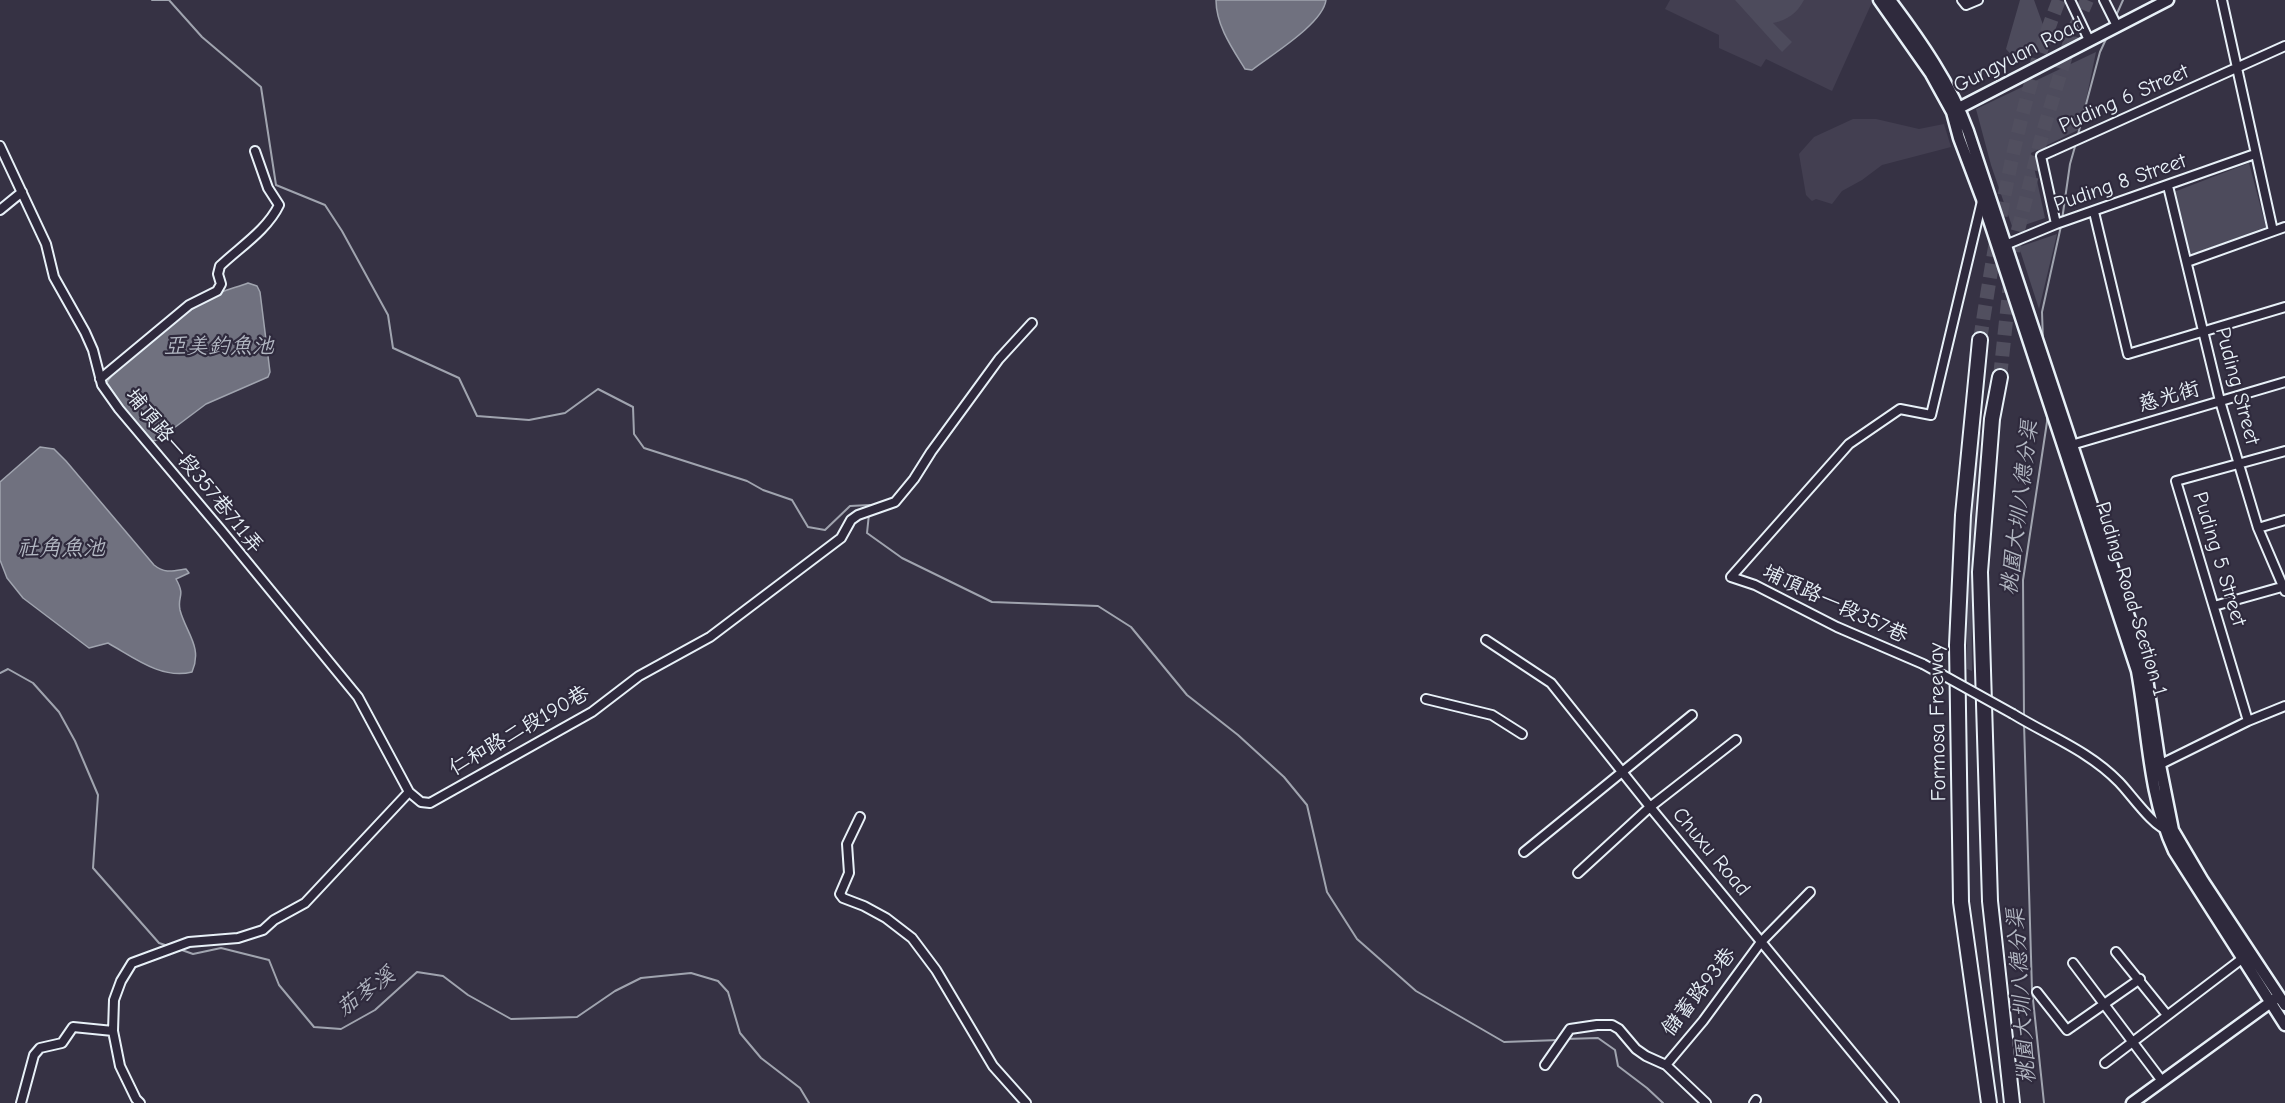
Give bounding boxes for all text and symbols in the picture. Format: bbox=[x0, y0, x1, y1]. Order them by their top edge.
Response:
street label: Gungyuan Road bbox=[1949, 11, 2089, 99]
street label: Puding 6 Street bbox=[2055, 59, 2193, 139]
street label: Puding 8 Street bbox=[2050, 149, 2190, 217]
street label: Puding Street bbox=[2209, 324, 2265, 448]
water label: 亞美釣魚池 bbox=[164, 334, 274, 360]
street label: 慈光街 bbox=[2135, 376, 2203, 418]
street label: 埔頂路一段357巷711弄 bbox=[120, 383, 268, 559]
water label: 桃園大圳八德分渠 bbox=[1996, 419, 2044, 597]
street label: Puding 5 Street bbox=[2187, 489, 2251, 629]
street label: Puding Road Section 1 bbox=[2089, 499, 2173, 699]
water label: 社角魚池 bbox=[17, 536, 105, 562]
street label: 埔頂路一段357巷 bbox=[1758, 559, 1912, 649]
street label: Formosa Freeway bbox=[1924, 642, 1952, 802]
street label: 仁和路二段190巷 bbox=[444, 681, 594, 781]
street label: Chuxu Road bbox=[1667, 803, 1755, 901]
water label: 桃園大圳八德分渠 bbox=[2003, 907, 2041, 1085]
street label: 儲蓄路93巷 bbox=[1657, 943, 1741, 1041]
water label: 茄苳溪 bbox=[332, 962, 400, 1022]

